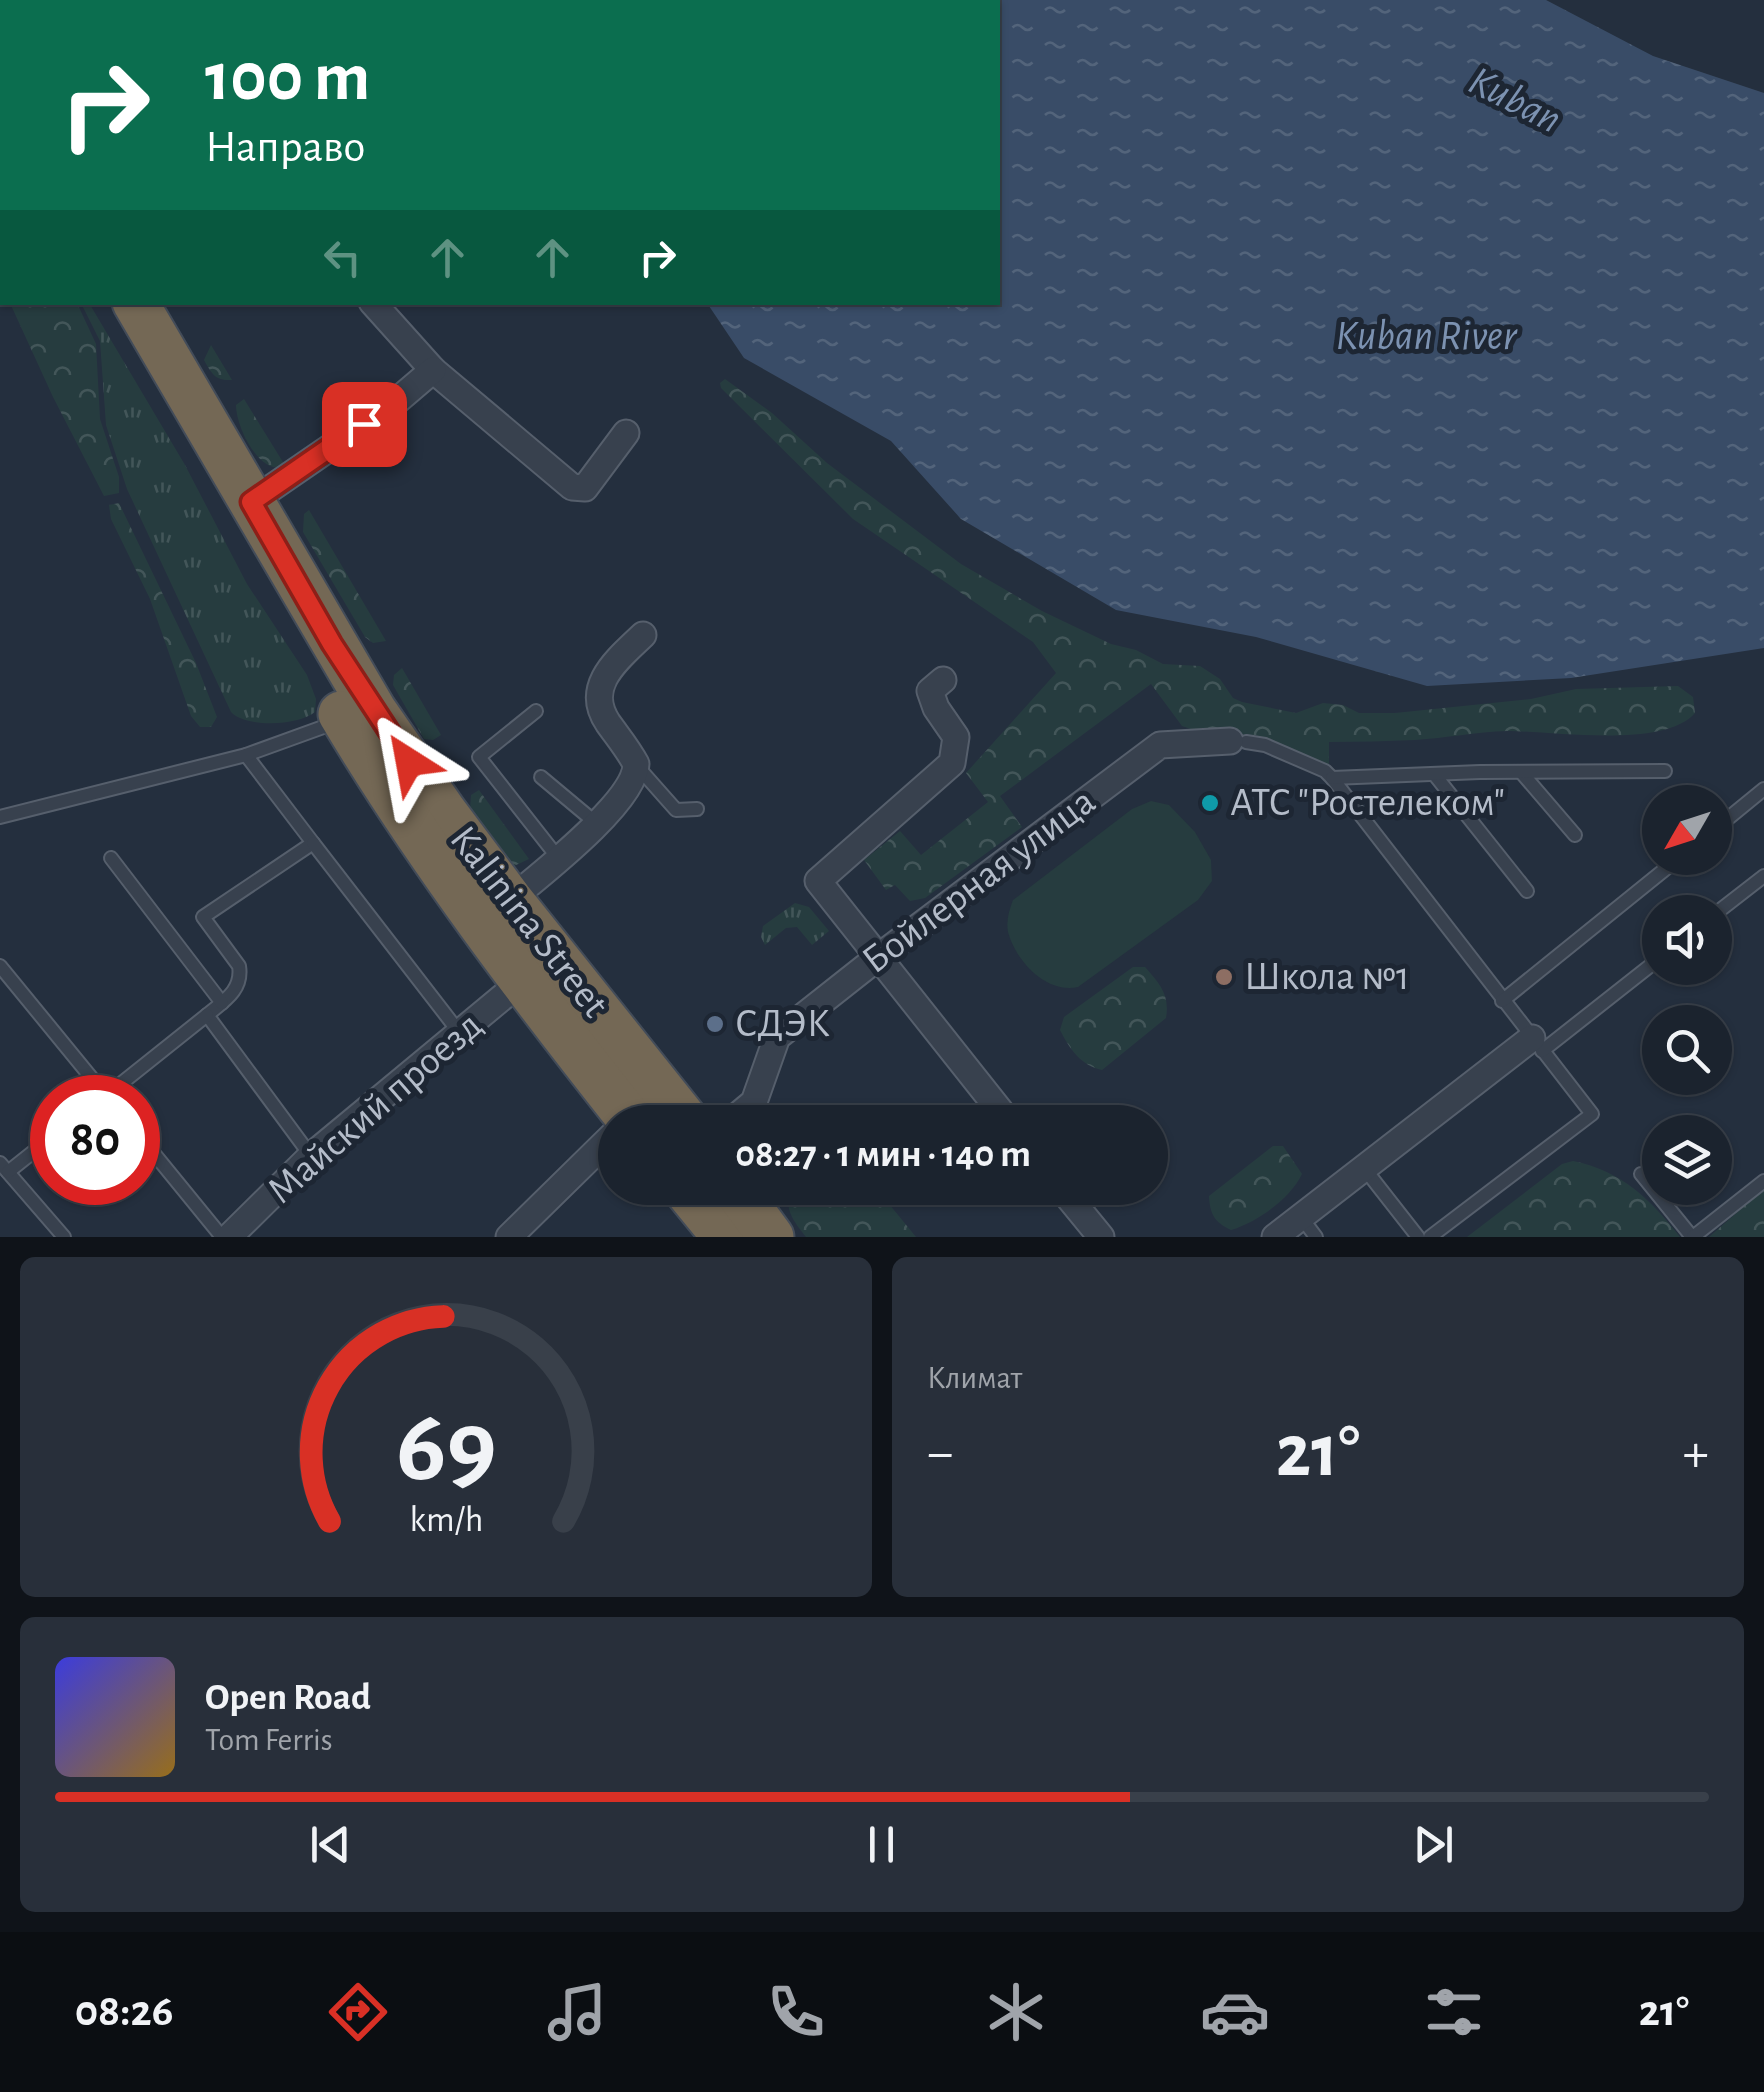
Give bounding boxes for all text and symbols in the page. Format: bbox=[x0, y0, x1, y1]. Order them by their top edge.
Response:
icon: right bbox=[40, 40, 170, 170]
text: 100 m bbox=[205, 43, 370, 113]
water label: Kuban bbox=[1462, 59, 1568, 141]
text: Направо bbox=[205, 125, 365, 170]
icon: left bbox=[315, 230, 370, 285]
icon: ahead bbox=[420, 230, 475, 285]
icon: ahead bbox=[525, 230, 580, 285]
icon: right bbox=[630, 230, 685, 285]
water label: Kuban River bbox=[1335, 315, 1518, 357]
pin bbox=[322, 382, 407, 467]
icon: arrive bbox=[337, 397, 392, 452]
position arrow bbox=[357, 710, 461, 814]
street label: Бойлерная улица bbox=[855, 781, 1103, 981]
place label: АТС "Ростелеком" bbox=[1230, 783, 1505, 823]
north arrow bbox=[1642, 785, 1732, 875]
map controls bbox=[1642, 785, 1732, 1205]
marker: АТС "Ростелеком" bbox=[1199, 792, 1221, 814]
street label: Kalinina Street bbox=[443, 819, 616, 1025]
button: sound bbox=[1642, 895, 1732, 985]
place label: Школа №1 bbox=[1244, 957, 1410, 997]
marker: Школа №1 bbox=[1213, 966, 1235, 988]
place label: СДЭК bbox=[735, 1004, 830, 1044]
street label: Майский проезд bbox=[260, 1005, 490, 1211]
button: search bbox=[1642, 1005, 1732, 1095]
marker: СДЭК bbox=[704, 1013, 726, 1035]
speed limit sign: 80 bbox=[30, 1075, 160, 1205]
button: layers bbox=[1642, 1115, 1732, 1205]
text: 08:27 · 1 мин · 140 m bbox=[735, 1136, 1031, 1174]
text: Климат bbox=[927, 1362, 1022, 1394]
text: 69 bbox=[396, 1396, 496, 1500]
text: 21° bbox=[1276, 1415, 1360, 1490]
text: − bbox=[927, 1426, 953, 1481]
text: + bbox=[1683, 1426, 1709, 1481]
text: km/h bbox=[409, 1502, 483, 1538]
text: Open Road bbox=[205, 1679, 371, 1717]
text: Tom Ferris bbox=[205, 1724, 333, 1756]
icon: previous bbox=[303, 1817, 358, 1872]
icon: pause bbox=[854, 1817, 909, 1872]
icon: next bbox=[1406, 1817, 1461, 1872]
icon: directions bbox=[323, 1977, 393, 2047]
icon: music bbox=[542, 1977, 612, 2047]
icon: phone bbox=[761, 1977, 831, 2047]
icon: climate bbox=[981, 1977, 1051, 2047]
icon: car bbox=[1200, 1977, 1270, 2047]
icon: filters bbox=[1419, 1977, 1489, 2047]
text: 08:26 bbox=[75, 1989, 174, 2034]
text: 21° bbox=[1639, 1989, 1689, 2034]

